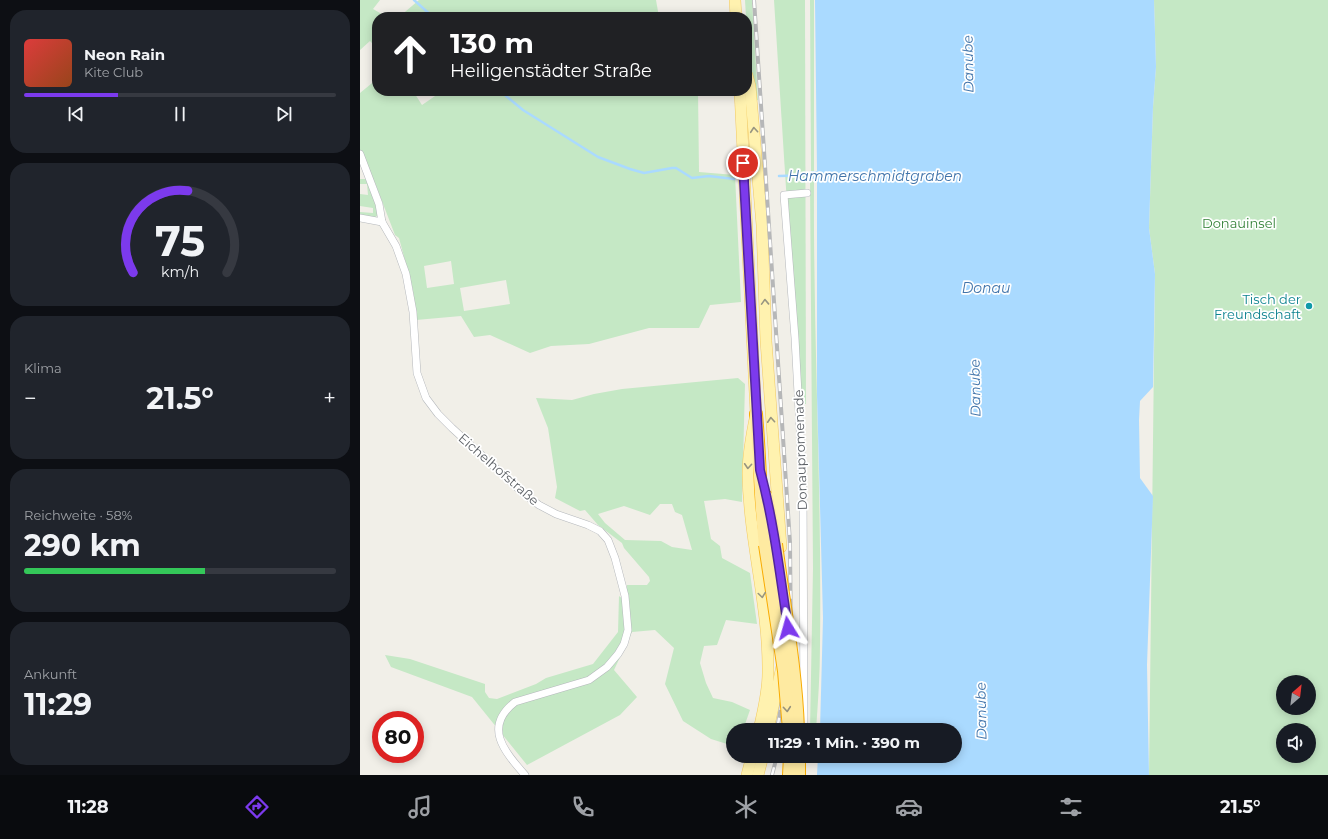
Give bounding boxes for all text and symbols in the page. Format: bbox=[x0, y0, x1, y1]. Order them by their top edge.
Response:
text: 130 m bbox=[450, 26, 534, 60]
icon: ahead bbox=[384, 28, 436, 80]
water label: Danube bbox=[958, 35, 978, 93]
text: Neon Rain bbox=[84, 45, 165, 64]
text: Heiligenstädter Straße bbox=[450, 60, 652, 82]
text: Kite Club bbox=[84, 64, 143, 80]
icon: previous bbox=[65, 103, 87, 125]
icon: pause bbox=[169, 103, 191, 125]
icon: next bbox=[273, 103, 295, 125]
one-way arrow bbox=[749, 127, 758, 133]
pin bbox=[726, 146, 760, 180]
icon: arrive bbox=[732, 152, 754, 174]
water label: Hammerschmidtgraben bbox=[788, 167, 962, 185]
text: 75 bbox=[155, 215, 205, 265]
park label: Donauinsel bbox=[1202, 215, 1276, 231]
text: km/h bbox=[161, 262, 199, 280]
water label: Donau bbox=[962, 279, 1010, 297]
place label: Tisch der Freundschaft bbox=[1214, 291, 1301, 322]
one-way arrow bbox=[761, 299, 769, 305]
marker: Tisch der Freundschaft bbox=[1304, 301, 1314, 311]
water label: Danube bbox=[965, 359, 985, 417]
text: Klima bbox=[24, 360, 62, 376]
text: 21.5° bbox=[146, 380, 214, 417]
text: − bbox=[24, 385, 37, 412]
text: + bbox=[323, 385, 336, 412]
street label: Donaupromenade bbox=[790, 389, 810, 511]
one-way arrow bbox=[767, 417, 776, 423]
street label: Eichelhofstraße bbox=[455, 430, 543, 508]
one-way arrow bbox=[744, 463, 753, 469]
text: Reichweite · 58% bbox=[24, 507, 132, 523]
text: 290 km bbox=[24, 527, 141, 564]
one-way arrow bbox=[757, 592, 766, 598]
position arrow bbox=[767, 607, 809, 649]
text: Ankunft bbox=[24, 666, 77, 682]
north arrow bbox=[1276, 675, 1316, 715]
map controls bbox=[1276, 675, 1316, 763]
water label: Danube bbox=[971, 682, 991, 740]
text: 11:29 bbox=[24, 686, 92, 723]
one-way arrow bbox=[782, 706, 791, 712]
speed limit sign: 80 bbox=[372, 711, 424, 763]
button: sound bbox=[1276, 723, 1316, 763]
text: 11:29 · 1 Min. · 390 m bbox=[768, 733, 920, 752]
icon: directions bbox=[243, 793, 271, 821]
icon: music bbox=[406, 793, 434, 821]
icon: phone bbox=[569, 793, 597, 821]
icon: climate bbox=[732, 793, 760, 821]
icon: car bbox=[895, 793, 923, 821]
icon: filters bbox=[1057, 793, 1085, 821]
text: 11:28 bbox=[67, 796, 109, 818]
text: 21.5° bbox=[1220, 796, 1261, 818]

